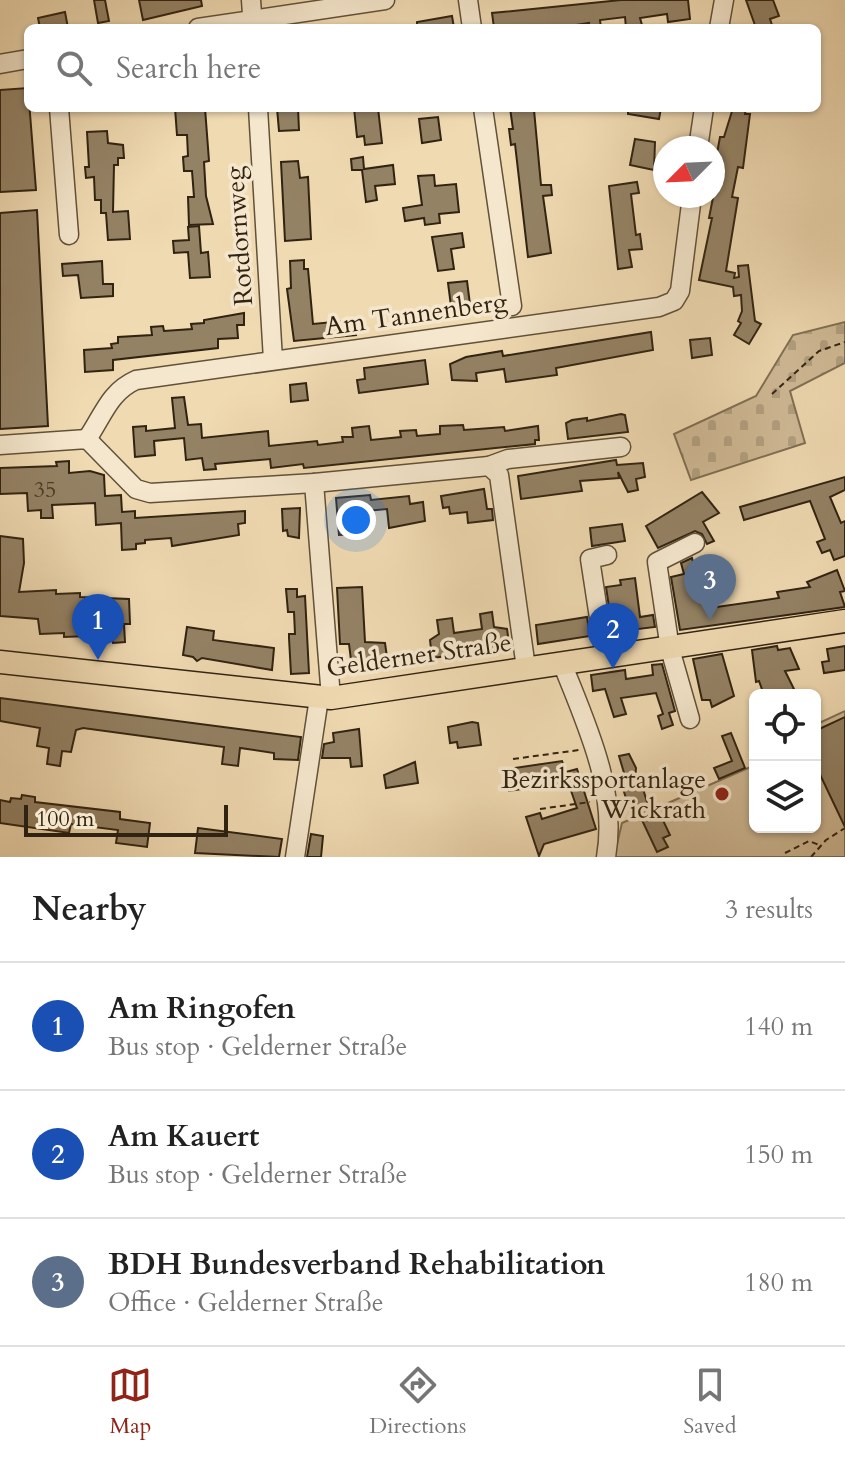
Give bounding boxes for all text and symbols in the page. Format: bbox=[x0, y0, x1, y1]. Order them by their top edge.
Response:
search box bbox=[24, 24, 821, 112]
icon: search bbox=[52, 46, 96, 90]
text: Search here bbox=[116, 48, 261, 89]
north arrow bbox=[653, 136, 725, 208]
street label: Rotdornweg bbox=[217, 165, 261, 307]
street label: Am Tannenberg bbox=[323, 284, 510, 344]
house number: 35 bbox=[34, 475, 56, 505]
your location bbox=[336, 500, 376, 540]
pin: 3 bbox=[684, 554, 736, 620]
pin: 1 bbox=[72, 594, 124, 660]
pin: 2 bbox=[587, 603, 639, 669]
street label: Gelderner Straße bbox=[324, 625, 514, 685]
map controls bbox=[749, 689, 821, 833]
button: locate bbox=[749, 689, 821, 761]
button: layers bbox=[749, 761, 821, 833]
place label: Bezirkssportanlage Wickrath bbox=[501, 762, 706, 827]
marker: Bezirkssportanlage Wickrath bbox=[713, 785, 731, 803]
scale bar bbox=[24, 801, 228, 837]
text: 100 m bbox=[36, 804, 94, 834]
text: Nearby bbox=[32, 886, 147, 932]
text: 3 results bbox=[725, 892, 813, 927]
text: Am Ringofen bbox=[108, 988, 295, 1029]
text: 1 bbox=[51, 1009, 65, 1044]
text: 140 m bbox=[744, 1009, 813, 1044]
text: Bus stop · Gelderner Straße bbox=[108, 1029, 407, 1064]
text: Am Kauert bbox=[108, 1116, 259, 1157]
text: 2 bbox=[51, 1137, 65, 1172]
text: 150 m bbox=[744, 1137, 813, 1172]
text: Bus stop · Gelderner Straße bbox=[108, 1157, 407, 1192]
text: BDH Bundesverband Rehabilitation bbox=[108, 1244, 605, 1285]
text: 3 bbox=[51, 1265, 65, 1300]
text: 180 m bbox=[744, 1265, 813, 1300]
text: Office · Gelderner Straße bbox=[108, 1285, 384, 1320]
tab: Map bbox=[108, 1363, 152, 1441]
tab: Directions bbox=[369, 1363, 466, 1441]
tab: Saved bbox=[683, 1363, 737, 1441]

